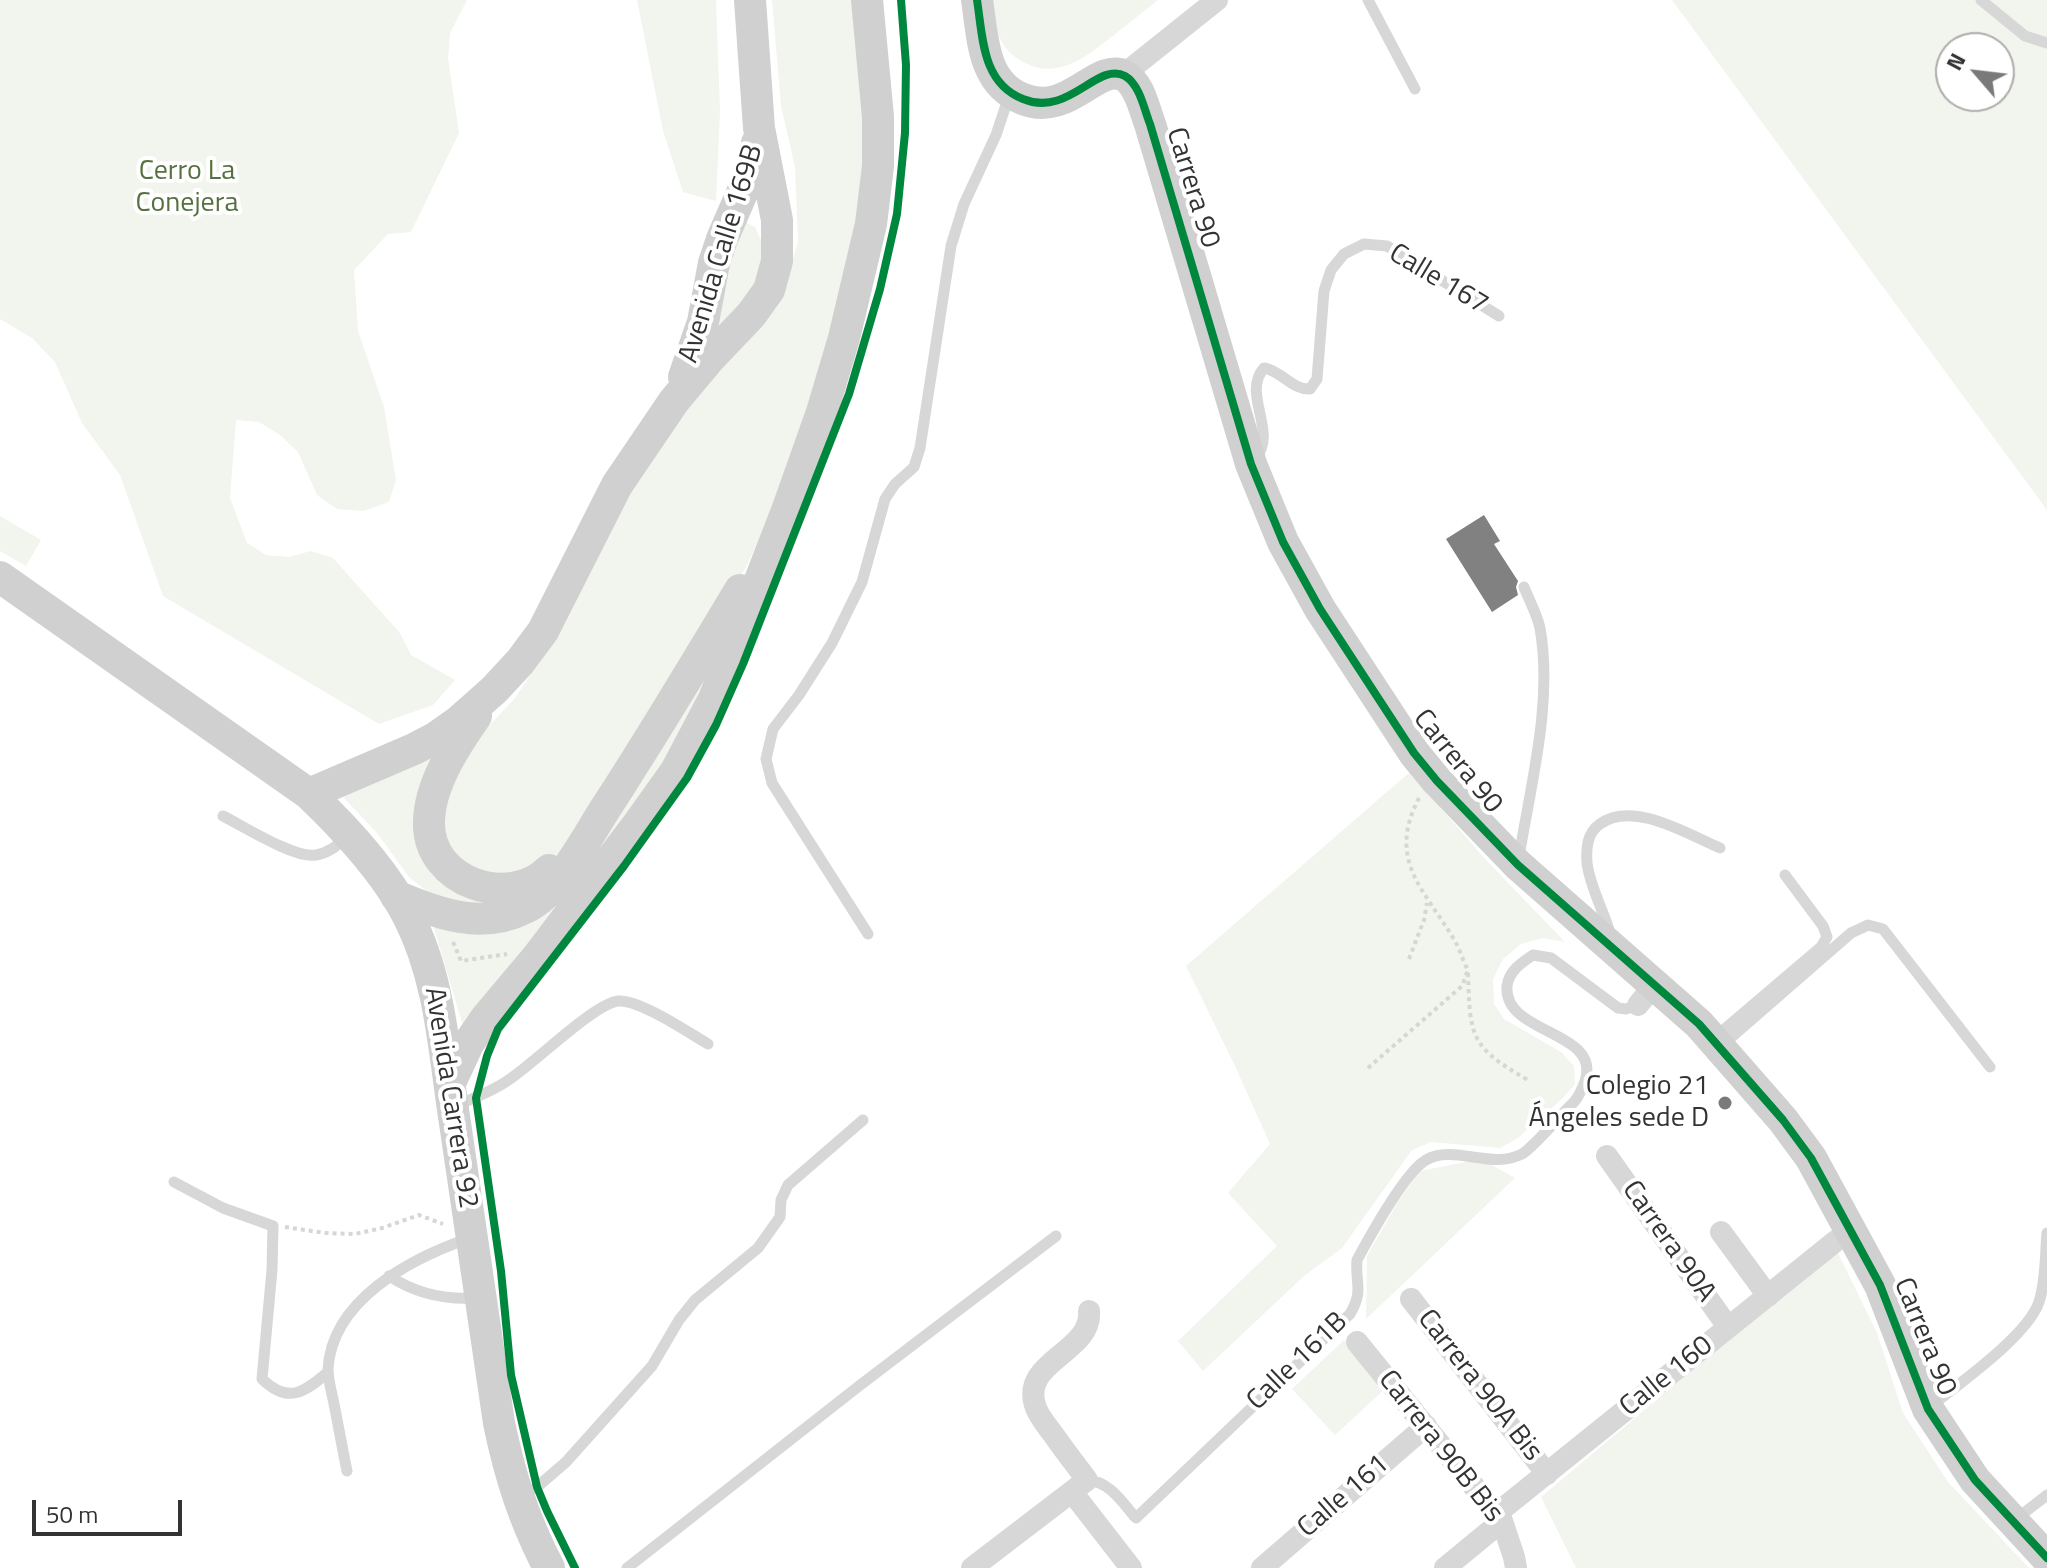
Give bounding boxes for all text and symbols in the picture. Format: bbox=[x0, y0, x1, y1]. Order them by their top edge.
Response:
north arrow bbox=[1935, 32, 2015, 112]
text: N bbox=[1937, 47, 1974, 76]
street label: Carrera 90 bbox=[1158, 124, 1226, 252]
street label: Avenida Calle 169B bbox=[673, 141, 771, 367]
park label: Cerro La Conejera bbox=[136, 155, 238, 221]
street label: Calle 167 bbox=[1382, 237, 1494, 323]
street label: Carrera 90 bbox=[1405, 703, 1509, 821]
street label: Avenida Carrera 92 bbox=[416, 985, 484, 1211]
place label: Colegio 21 Ángeles sede D bbox=[1529, 1070, 1709, 1136]
marker: Colegio 21 Ángeles sede D bbox=[1716, 1094, 1734, 1112]
street label: Carrera 90A bbox=[1614, 1175, 1722, 1309]
street label: Carrera 90 bbox=[1885, 1273, 1963, 1401]
street label: Carrera 90A Bis bbox=[1409, 1304, 1549, 1468]
street label: Calle 161B bbox=[1241, 1306, 1355, 1418]
street label: Calle 160 bbox=[1614, 1329, 1720, 1425]
street label: Carrera 90B Bis bbox=[1370, 1364, 1510, 1530]
street label: Calle 161 bbox=[1292, 1448, 1396, 1546]
scale bar bbox=[36, 1484, 186, 1534]
text: 50 m bbox=[46, 1496, 98, 1532]

